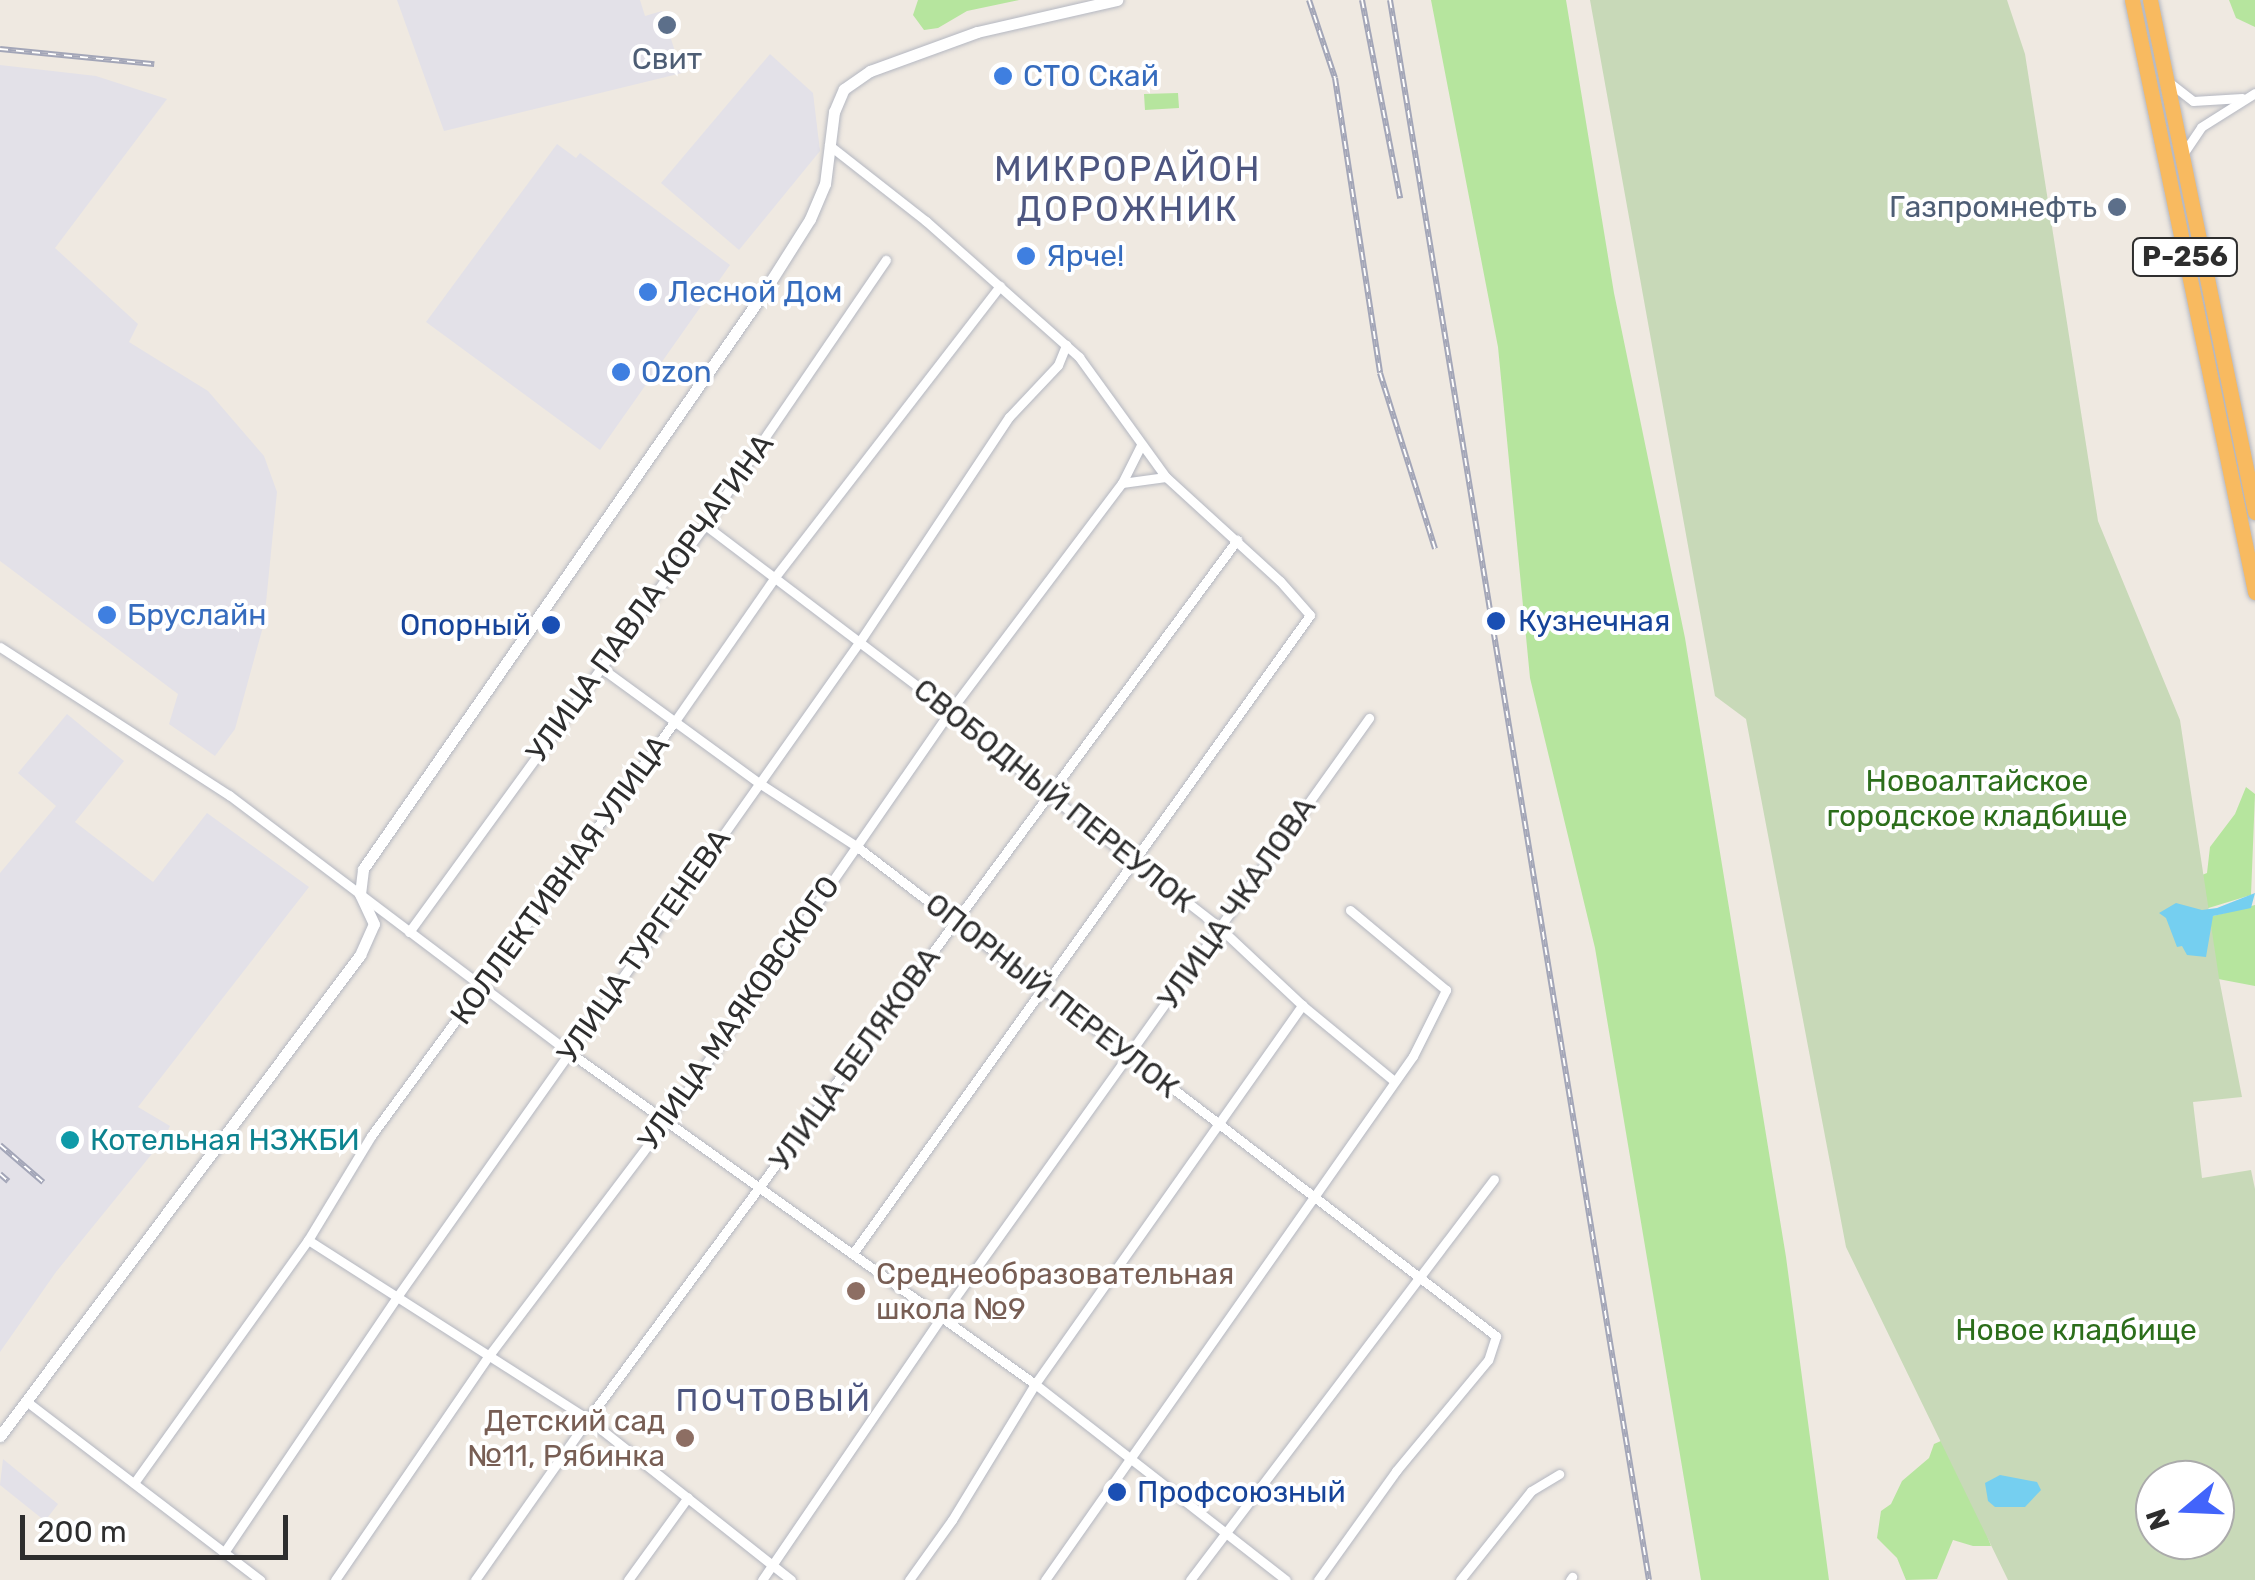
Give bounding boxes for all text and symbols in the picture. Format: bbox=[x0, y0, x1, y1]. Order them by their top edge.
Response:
marker: Свит bbox=[656, 14, 678, 36]
place label: Свит bbox=[632, 41, 702, 77]
place label: СТО Скай bbox=[1023, 58, 1159, 94]
marker: СТО Скай bbox=[992, 65, 1014, 87]
district label: МИКРОРАЙОН ДОРОЖНИК bbox=[994, 148, 1262, 230]
place label: Газпромнефть bbox=[1889, 189, 2097, 225]
marker: Газпромнефть bbox=[2106, 196, 2128, 218]
road number: Р-256 bbox=[2130, 234, 2240, 280]
place label: Ярче! bbox=[1046, 238, 1124, 274]
marker: Ярче! bbox=[1015, 245, 1037, 267]
place label: Лесной Дом bbox=[668, 274, 843, 310]
marker: Лесной Дом bbox=[637, 281, 659, 303]
place label: Ozon bbox=[641, 354, 712, 390]
marker: Ozon bbox=[610, 361, 632, 383]
street label: УЛИЦА ПАВЛА КОРЧАГИНА bbox=[519, 427, 781, 769]
place label: Бруслайн bbox=[127, 597, 266, 633]
place label: Кузнечная bbox=[1518, 603, 1670, 639]
marker: Бруслайн bbox=[96, 604, 118, 626]
place label: Опорный bbox=[400, 607, 531, 643]
marker: Кузнечная bbox=[1483, 608, 1509, 634]
marker: Опорный bbox=[540, 614, 562, 636]
street label: СВОБОДНЫЙ ПЕРЕУЛОК bbox=[906, 671, 1202, 921]
street label: КОЛЛЕКТИВНАЯ УЛИЦА bbox=[443, 728, 677, 1032]
park label: Новоалтайское городское кладбище bbox=[1826, 763, 2128, 834]
street label: УЛИЦА ЧКАЛОВА bbox=[1151, 790, 1323, 1016]
street label: УЛИЦА ТУРГЕНЕВА bbox=[550, 822, 738, 1070]
street label: УЛИЦА МАЯКОВСКОГО bbox=[631, 869, 847, 1157]
street label: ОПОРНЫЙ ПЕРЕУЛОК bbox=[918, 886, 1186, 1106]
street label: УЛИЦА БЕЛЯКОВА bbox=[762, 941, 948, 1177]
place label: Котельная НЗЖБИ bbox=[90, 1122, 360, 1158]
marker: Котельная НЗЖБИ bbox=[59, 1129, 81, 1151]
place label: Среднеобразовательная школа №9 bbox=[876, 1256, 1234, 1326]
marker: Среднеобразовательная школа №9 bbox=[845, 1280, 867, 1302]
park label: Новое кладбище bbox=[1955, 1312, 2197, 1348]
district label: ПОЧТОВЫЙ bbox=[675, 1381, 873, 1419]
place label: Детский сад №11, Рябинка bbox=[468, 1403, 665, 1474]
marker: Детский сад №11, Рябинка bbox=[674, 1427, 696, 1449]
north arrow bbox=[2135, 1460, 2235, 1560]
place label: Профсоюзный bbox=[1137, 1474, 1346, 1510]
marker: Профсоюзный bbox=[1106, 1481, 1128, 1503]
scale bar bbox=[25, 1495, 292, 1557]
text: N bbox=[2139, 1504, 2177, 1534]
text: 200 m bbox=[37, 1514, 127, 1550]

